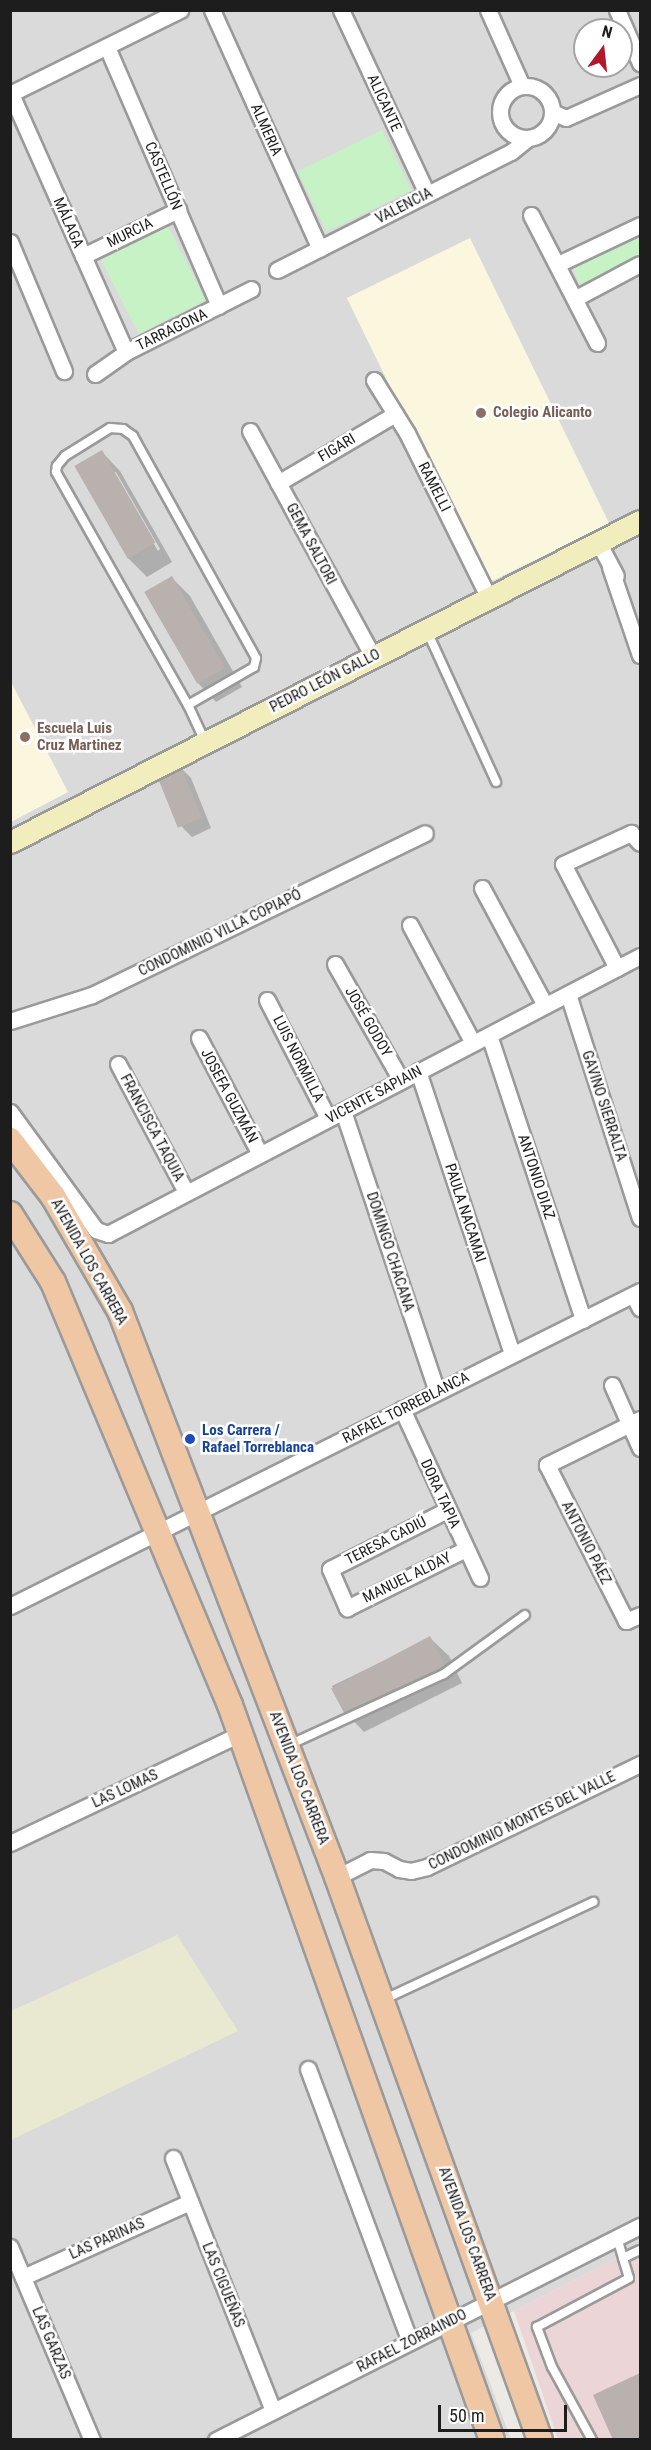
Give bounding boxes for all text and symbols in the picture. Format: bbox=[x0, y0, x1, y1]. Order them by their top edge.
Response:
north arrow bbox=[573, 18, 633, 78]
text: N bbox=[600, 22, 614, 43]
street label: ALICANTE bbox=[363, 72, 405, 134]
street label: ALMERIA bbox=[247, 101, 285, 159]
street label: CASTELLÓN bbox=[141, 139, 185, 213]
street label: VALENCIA bbox=[373, 184, 435, 228]
street label: MÁLAGA bbox=[49, 195, 87, 251]
street label: MURCIA bbox=[104, 214, 156, 252]
street label: TARRAGONA bbox=[134, 305, 210, 355]
place label: Colegio Alicanto bbox=[493, 404, 592, 422]
marker: Colegio Alicanto bbox=[474, 406, 488, 420]
street label: FIGARI bbox=[315, 430, 359, 466]
street label: RAMELLI bbox=[414, 459, 454, 515]
street label: GEMA SALTORI bbox=[282, 500, 340, 588]
street label: PEDRO LEÓN GALLO bbox=[267, 645, 383, 717]
place label: Escuela Luis Cruz Martinez bbox=[37, 719, 122, 754]
marker: Escuela Luis Cruz Martinez bbox=[18, 730, 32, 744]
street label: CONDOMINIO VILLA COPIAPÓ bbox=[135, 886, 305, 980]
street label: JOSÉ GODOY bbox=[341, 984, 395, 1060]
street label: LUIS NORMILLA bbox=[269, 1013, 327, 1105]
street label: JOSEFA GUZMÁN bbox=[197, 1046, 261, 1146]
street label: GAVINO SIERRALTA bbox=[578, 1048, 630, 1164]
street label: VICENTE SAPIAIN bbox=[323, 1062, 425, 1128]
street label: FRANCISCA TAQUIA bbox=[116, 1071, 188, 1185]
street label: ANTONIO DIAZ bbox=[514, 1132, 558, 1222]
street label: PAULA NACAMAI bbox=[441, 1161, 489, 1265]
street label: DOMINGO CHACANA bbox=[362, 1190, 418, 1314]
street label: AVENIDA LOS CARRERA bbox=[47, 1196, 131, 1328]
street label: RAFAEL TORREBLANCA bbox=[340, 1368, 472, 1448]
place label: Los Carrera / Rafael Torreblanca bbox=[202, 1421, 314, 1456]
marker: Los Carrera / Rafael Torreblanca bbox=[183, 1432, 197, 1446]
street label: DORA TAPIA bbox=[416, 1457, 464, 1531]
street label: ANTONIO PÁEZ bbox=[557, 1498, 615, 1588]
street label: TERESA CADIÚ bbox=[343, 1513, 429, 1569]
street label: MANUEL ALDAY bbox=[360, 1549, 454, 1607]
street label: AVENIDA LOS CARRERA bbox=[265, 1709, 333, 1847]
street label: LAS LOMAS bbox=[89, 1766, 161, 1812]
street label: CONDOMINIO MONTES DEL VALLE bbox=[426, 1768, 618, 1874]
street label: AVENIDA LOS CARRERA bbox=[434, 2164, 500, 2304]
street label: LAS PARINAS bbox=[66, 2214, 148, 2264]
street label: LAS CIGUEÑAS bbox=[198, 2240, 248, 2330]
street label: LAS GARZAS bbox=[28, 2304, 74, 2382]
street label: RAFAEL ZORRAINDO bbox=[354, 2305, 470, 2377]
scale bar bbox=[441, 2393, 570, 2431]
text: 50 m bbox=[449, 2405, 484, 2426]

